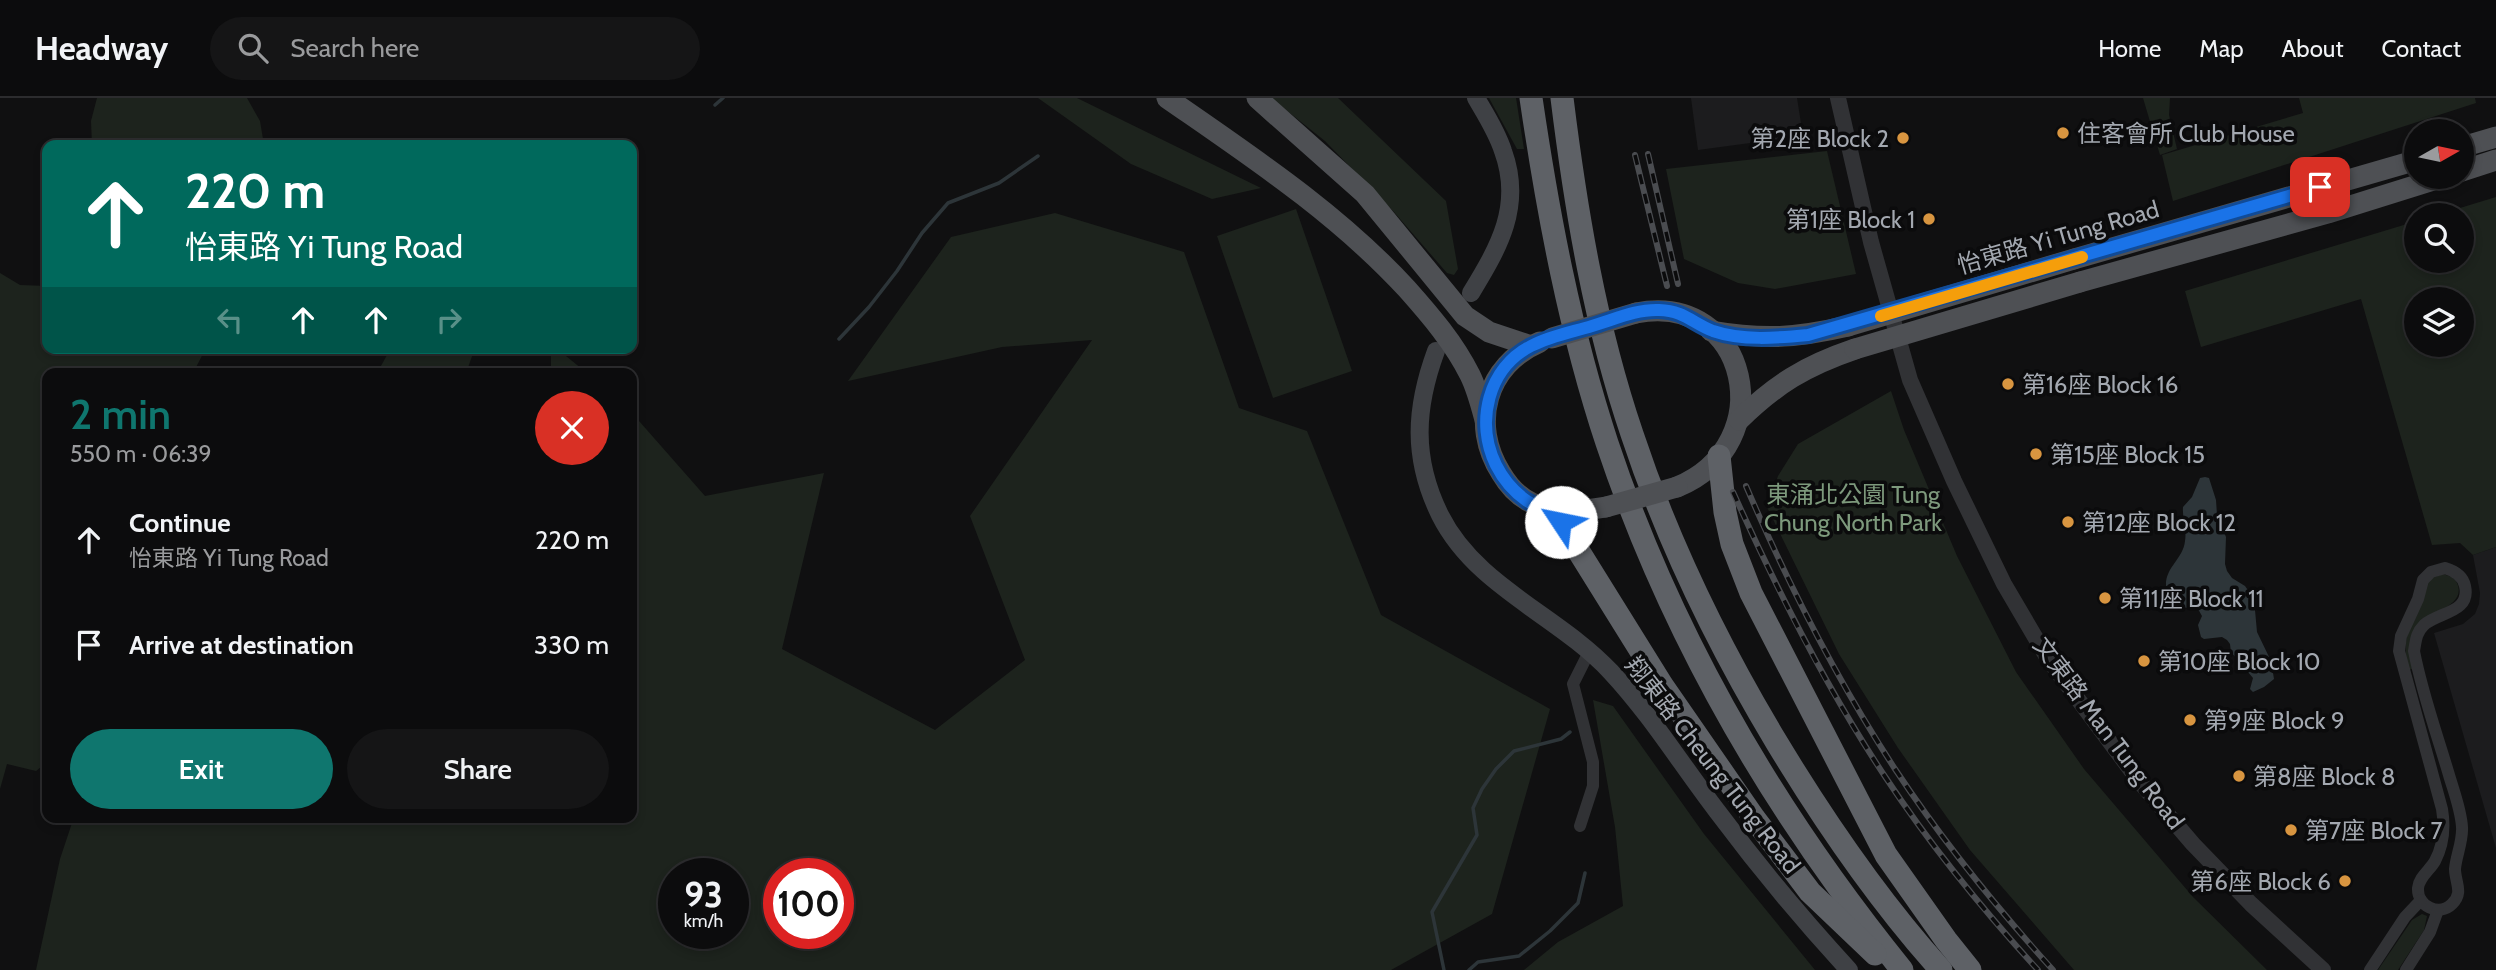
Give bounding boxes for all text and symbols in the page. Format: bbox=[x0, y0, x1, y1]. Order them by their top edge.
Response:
search box bbox=[210, 17, 700, 80]
text: Headway bbox=[35, 28, 168, 68]
icon: search bbox=[234, 29, 272, 67]
text: Search here bbox=[290, 32, 419, 64]
text: Home bbox=[2098, 34, 2161, 63]
text: Map bbox=[2199, 34, 2244, 63]
text: About bbox=[2282, 34, 2344, 63]
text: Contact bbox=[2382, 34, 2461, 63]
place label: 住客會所 Club House bbox=[2077, 119, 2295, 148]
north arrow bbox=[2404, 119, 2474, 189]
map controls bbox=[2404, 119, 2474, 357]
place label: 第2座 Block 2 bbox=[1750, 124, 1889, 153]
marker: 住客會所 Club House bbox=[2055, 125, 2071, 141]
marker: 第2座 Block 2 bbox=[1895, 130, 1911, 146]
pin bbox=[2290, 157, 2350, 217]
text: 220 m bbox=[185, 161, 325, 220]
icon: ahead bbox=[70, 168, 161, 259]
icon: arrive bbox=[2301, 168, 2339, 206]
street label: 怡東路 Yi Tung Road bbox=[1954, 194, 2162, 280]
button: search bbox=[2404, 203, 2474, 273]
place label: 第1座 Block 1 bbox=[1786, 205, 1915, 234]
marker: 第1座 Block 1 bbox=[1921, 211, 1937, 227]
text: 怡東路 Yi Tung Road bbox=[185, 227, 463, 266]
button: layers bbox=[2404, 287, 2474, 357]
icon: left bbox=[211, 301, 249, 339]
icon: ahead bbox=[284, 301, 322, 339]
icon: ahead bbox=[357, 301, 395, 339]
icon: right bbox=[430, 301, 468, 339]
place label: 第16座 Block 16 bbox=[2022, 370, 2178, 399]
marker: 第16座 Block 16 bbox=[2000, 376, 2016, 392]
text: 2 min bbox=[70, 388, 171, 440]
button: close bbox=[535, 391, 609, 465]
text: 550 m · 06:39 bbox=[70, 440, 212, 468]
place label: 第15座 Block 15 bbox=[2050, 440, 2205, 469]
marker: 第15座 Block 15 bbox=[2028, 446, 2044, 462]
park label: 東涌北公園 Tung Chung North Park bbox=[1764, 480, 1942, 537]
position arrow bbox=[1524, 485, 1598, 559]
text: Continue bbox=[129, 507, 231, 539]
place label: 第12座 Block 12 bbox=[2082, 508, 2236, 537]
marker: 第12座 Block 12 bbox=[2060, 514, 2076, 530]
icon: ahead bbox=[70, 521, 108, 559]
text: 220 m bbox=[535, 524, 609, 556]
text: 怡東路 Yi Tung Road bbox=[129, 544, 329, 572]
place label: 第11座 Block 11 bbox=[2119, 584, 2264, 613]
marker: 第11座 Block 11 bbox=[2097, 590, 2113, 606]
icon: arrive bbox=[70, 626, 108, 664]
text: Arrive at destination bbox=[129, 629, 354, 661]
text: 330 m bbox=[534, 629, 609, 661]
street label: 文東路 Man Tung Road bbox=[2027, 631, 2191, 835]
place label: 第10座 Block 10 bbox=[2158, 647, 2321, 676]
street label: 翔東路 Cheung Tung Road bbox=[1619, 651, 1807, 879]
marker: 第10座 Block 10 bbox=[2136, 653, 2152, 669]
place label: 第9座 Block 9 bbox=[2204, 706, 2345, 735]
marker: 第9座 Block 9 bbox=[2182, 712, 2198, 728]
button: Exit bbox=[70, 729, 333, 809]
button: Share bbox=[347, 729, 609, 809]
place label: 第8座 Block 8 bbox=[2253, 762, 2395, 791]
marker: 第8座 Block 8 bbox=[2231, 768, 2247, 784]
place label: 第7座 Block 7 bbox=[2305, 816, 2443, 845]
marker: 第7座 Block 7 bbox=[2283, 822, 2299, 838]
speed limit sign: 100 bbox=[763, 858, 854, 949]
place label: 第6座 Block 6 bbox=[2190, 867, 2331, 896]
text: 93 bbox=[684, 873, 723, 916]
marker: 第6座 Block 6 bbox=[2337, 873, 2353, 889]
text: km/h bbox=[684, 910, 723, 932]

